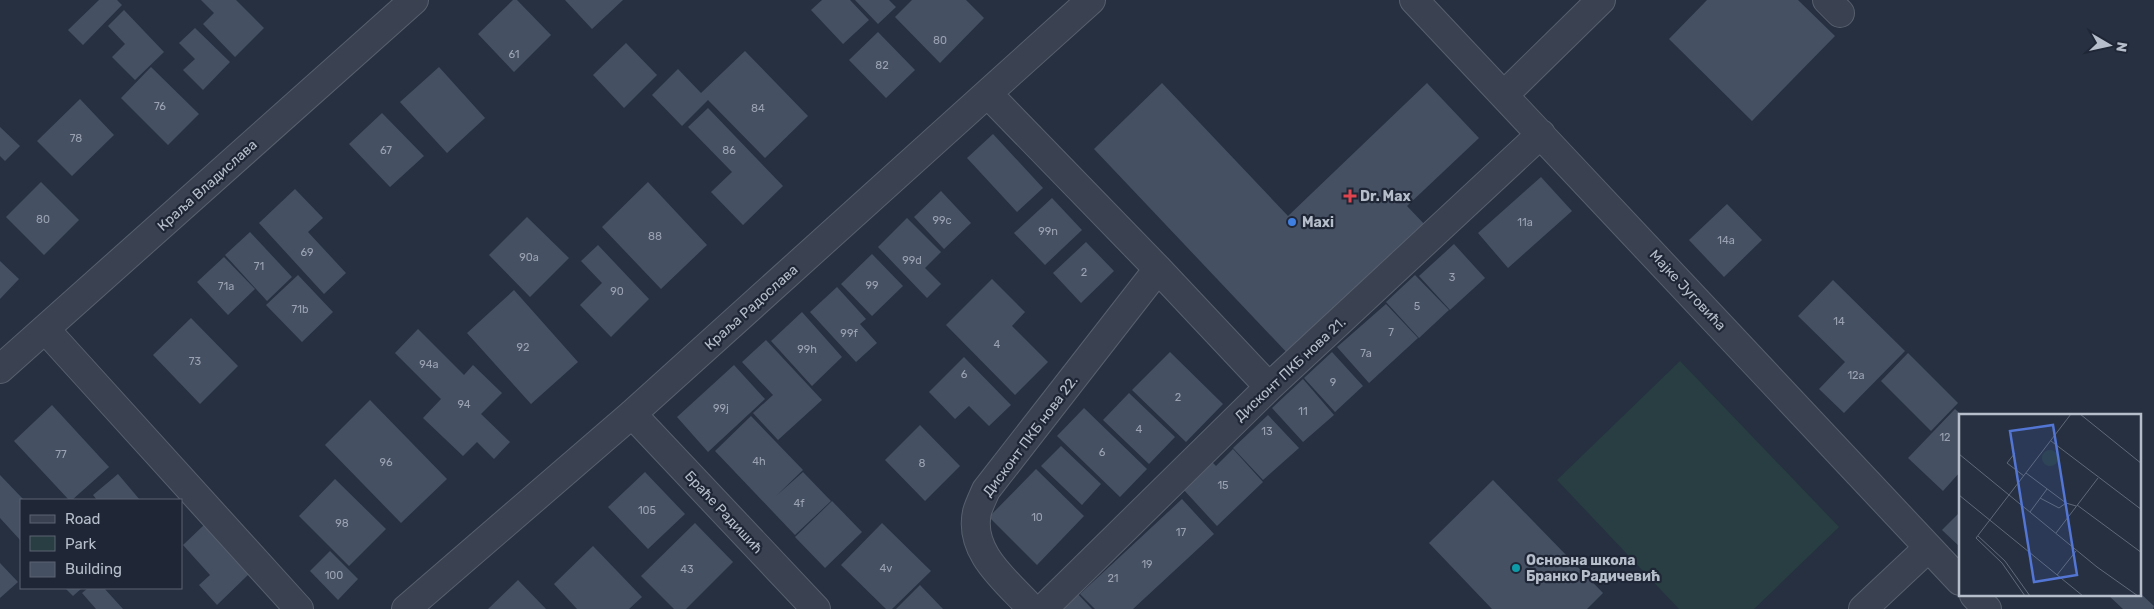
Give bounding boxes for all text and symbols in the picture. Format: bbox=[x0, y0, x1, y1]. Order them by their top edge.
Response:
north arrow bbox=[2084, 20, 2134, 70]
house number: 80 bbox=[933, 34, 947, 47]
text: N bbox=[2112, 41, 2131, 53]
house number: 61 bbox=[508, 48, 520, 61]
house number: 82 bbox=[875, 59, 889, 72]
house number: 76 bbox=[154, 100, 166, 113]
house number: 84 bbox=[751, 102, 765, 115]
house number: 78 bbox=[70, 132, 82, 145]
street label: Краља Владислава bbox=[154, 136, 261, 235]
house number: 67 bbox=[380, 144, 392, 157]
house number: 86 bbox=[722, 144, 736, 157]
place label: Dr. Max bbox=[1360, 188, 1411, 205]
marker: Dr. Max bbox=[1344, 190, 1356, 202]
house number: 80 bbox=[36, 213, 50, 226]
house number: 99c bbox=[932, 214, 952, 227]
place label: Maxi bbox=[1302, 214, 1334, 231]
marker: Maxi bbox=[1286, 216, 1298, 228]
house number: 11a bbox=[1517, 216, 1533, 229]
house number: 99n bbox=[1038, 225, 1058, 238]
house number: 88 bbox=[648, 230, 662, 243]
house number: 14a bbox=[1717, 234, 1735, 247]
house number: 69 bbox=[300, 246, 314, 259]
street label: Мајке Југовића bbox=[1646, 246, 1729, 334]
house number: 90a bbox=[519, 251, 539, 264]
house number: 99d bbox=[902, 254, 922, 267]
house number: 71 bbox=[254, 260, 264, 273]
street label: Краља Радослава bbox=[701, 261, 801, 354]
house number: 2 bbox=[1081, 266, 1087, 279]
house number: 3 bbox=[1449, 271, 1456, 284]
house number: 99 bbox=[865, 279, 879, 292]
house number: 71a bbox=[218, 280, 234, 293]
house number: 90 bbox=[610, 285, 624, 298]
house number: 5 bbox=[1414, 300, 1421, 313]
house number: 71b bbox=[292, 303, 308, 316]
street label: Дисконт ПКБ нова 21. bbox=[1231, 314, 1349, 425]
house number: 14 bbox=[1833, 315, 1845, 328]
house number: 7 bbox=[1388, 326, 1394, 339]
house number: 99f bbox=[840, 327, 858, 340]
house number: 4 bbox=[994, 338, 1001, 351]
house number: 92 bbox=[517, 341, 529, 354]
house number: 99h bbox=[797, 343, 817, 356]
house number: 7a bbox=[1360, 347, 1372, 360]
house number: 73 bbox=[189, 355, 202, 368]
house number: 94a bbox=[419, 358, 439, 371]
house number: 6 bbox=[961, 368, 968, 381]
house number: 12a bbox=[1847, 369, 1865, 382]
street label: Дисконт ПКБ нова 22. bbox=[979, 372, 1082, 500]
house number: 9 bbox=[1330, 376, 1336, 389]
house number: 2 bbox=[1175, 391, 1181, 404]
house number: 94 bbox=[457, 398, 471, 411]
house number: 99j bbox=[713, 402, 729, 415]
house number: 11 bbox=[1298, 405, 1308, 418]
inset map bbox=[1959, 414, 2142, 596]
house number: 4 bbox=[1136, 423, 1143, 436]
house number: 13 bbox=[1261, 425, 1273, 438]
house number: 12 bbox=[1939, 431, 1951, 444]
house number: 6 bbox=[1099, 446, 1106, 459]
house number: 77 bbox=[55, 448, 67, 461]
house number: 4h bbox=[752, 455, 766, 468]
house number: 96 bbox=[379, 456, 393, 469]
house number: 8 bbox=[919, 457, 926, 470]
street label: Браће Радишић bbox=[681, 467, 766, 557]
house number: 15 bbox=[1217, 479, 1229, 492]
house number: 4f bbox=[793, 497, 805, 510]
legend bbox=[20, 499, 182, 589]
house number: 105 bbox=[638, 504, 657, 517]
text: Road bbox=[65, 510, 101, 528]
house number: 10 bbox=[1031, 511, 1043, 524]
house number: 98 bbox=[335, 517, 349, 530]
house number: 17 bbox=[1176, 526, 1187, 539]
text: Park bbox=[65, 535, 96, 553]
place label: Основна школа Бранко Радичевић bbox=[1526, 552, 1661, 585]
house number: 19 bbox=[1141, 558, 1153, 571]
text: Building bbox=[65, 560, 122, 578]
house number: 4v bbox=[880, 562, 892, 575]
marker: Основна школа Бранко Радичевић bbox=[1510, 562, 1522, 574]
house number: 43 bbox=[680, 563, 694, 576]
house number: 100 bbox=[325, 569, 343, 582]
house number: 21 bbox=[1107, 572, 1119, 585]

